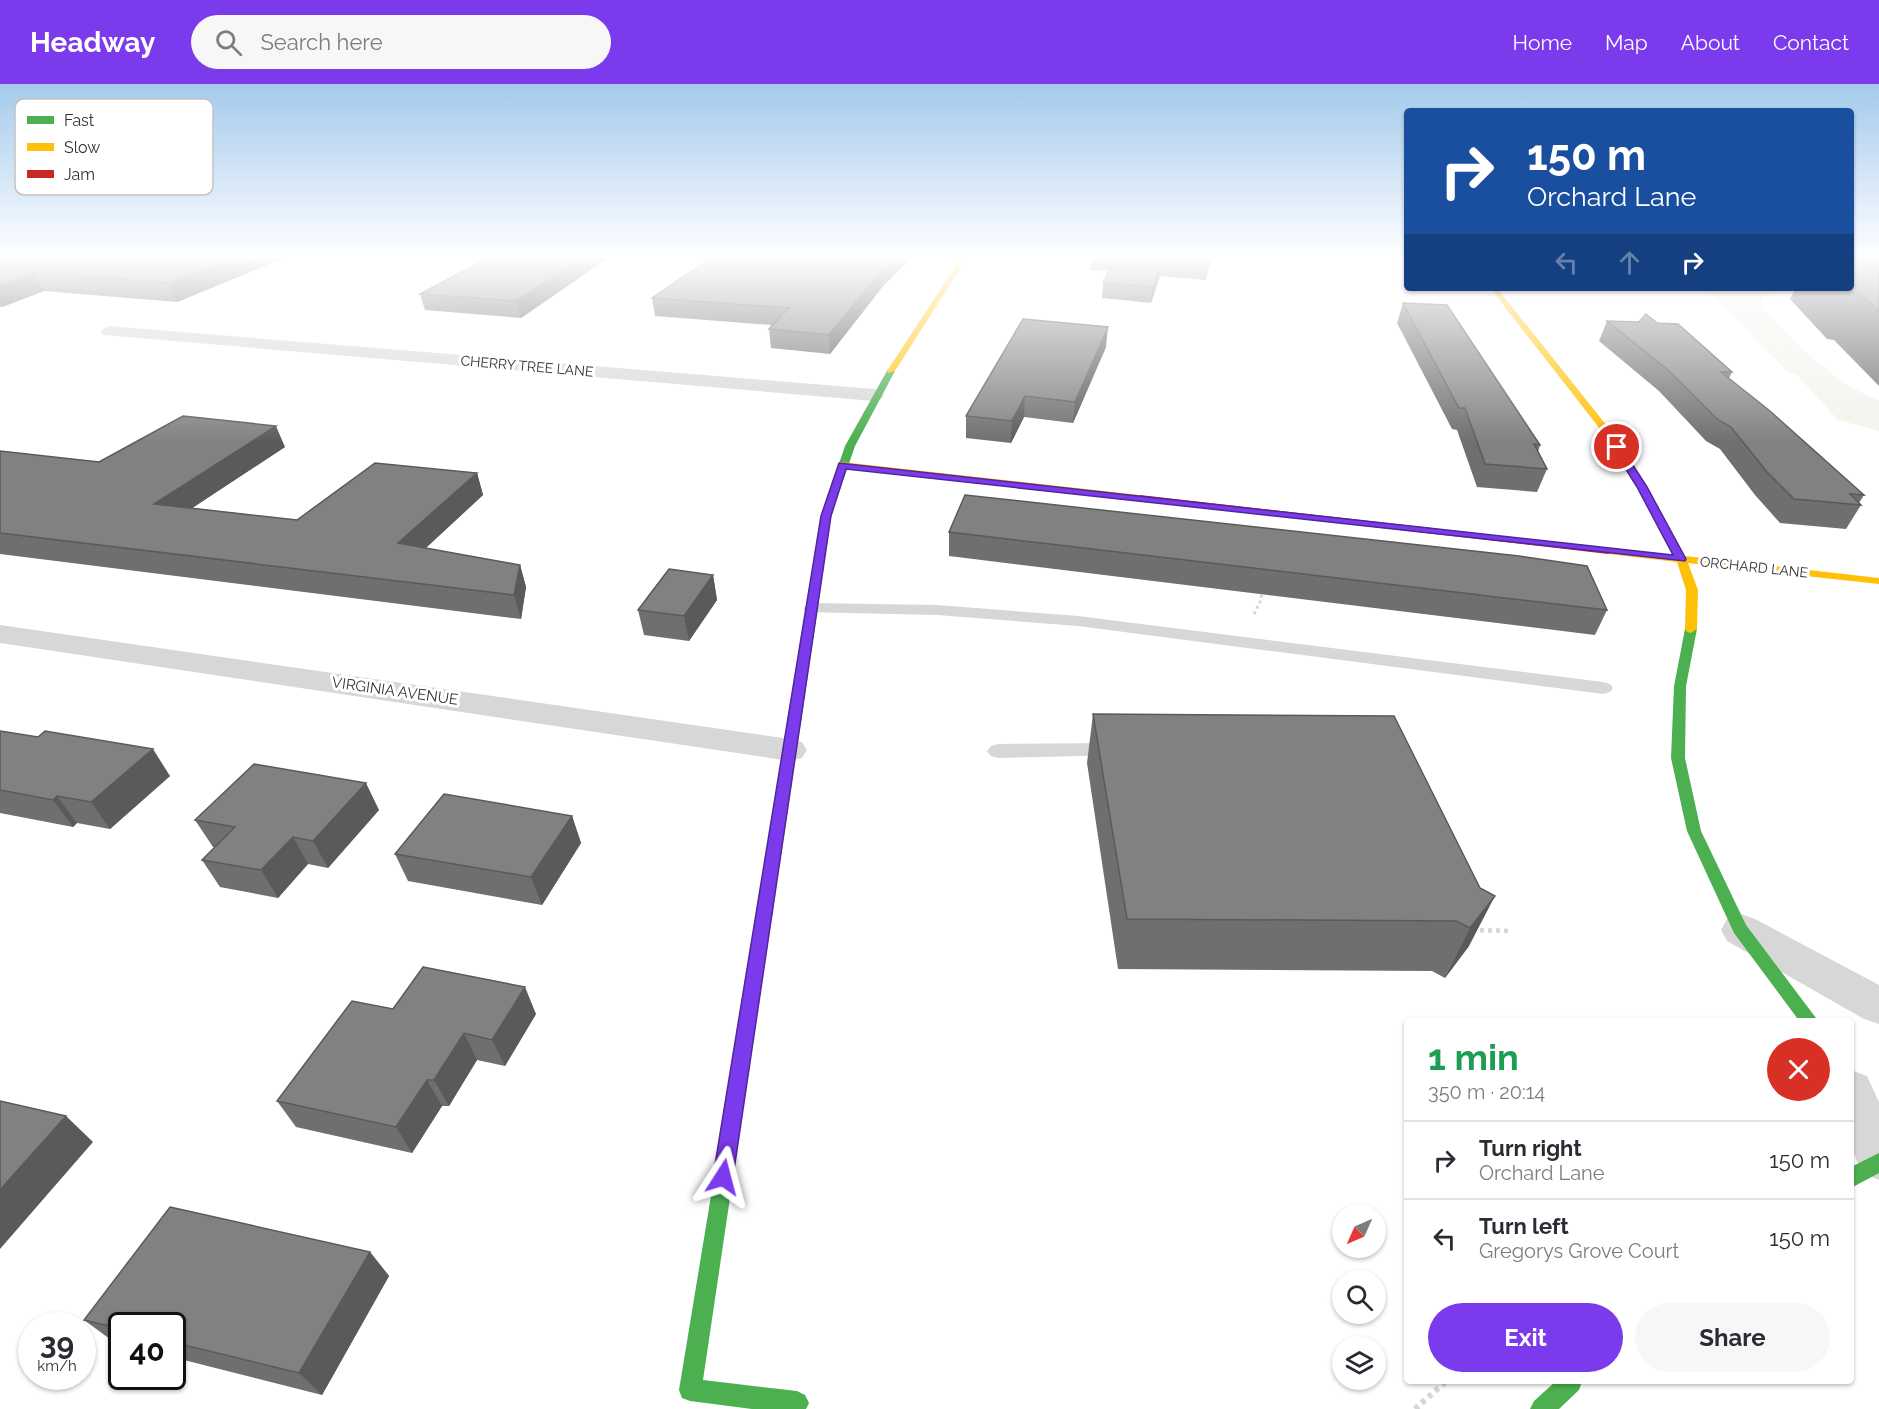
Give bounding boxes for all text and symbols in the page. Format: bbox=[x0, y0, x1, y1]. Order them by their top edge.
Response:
search box bbox=[191, 15, 611, 69]
text: Headway bbox=[30, 26, 155, 59]
icon: search bbox=[212, 26, 245, 59]
text: Search here bbox=[260, 29, 383, 55]
text: Home bbox=[1513, 30, 1572, 55]
text: Map bbox=[1605, 30, 1648, 55]
text: About bbox=[1681, 30, 1740, 55]
text: Contact bbox=[1773, 30, 1849, 55]
legend bbox=[15, 99, 213, 195]
text: Fast bbox=[64, 111, 95, 130]
text: 150 m bbox=[1527, 131, 1646, 180]
icon: right bbox=[1428, 132, 1506, 210]
text: Slow bbox=[64, 138, 100, 157]
text: Jam bbox=[64, 165, 95, 184]
text: Orchard Lane bbox=[1527, 181, 1696, 212]
icon: left bbox=[1550, 246, 1583, 279]
icon: ahead bbox=[1613, 246, 1646, 279]
icon: right bbox=[1676, 246, 1709, 279]
street label: CHERRY TREE LANE bbox=[460, 352, 594, 380]
pin bbox=[1591, 421, 1642, 472]
icon: arrive bbox=[1600, 430, 1633, 463]
street label: ORCHARD LANE bbox=[1699, 553, 1809, 581]
street label: VIRGINIA AVENUE bbox=[331, 673, 459, 709]
text: 1 min bbox=[1428, 1036, 1519, 1078]
button: close bbox=[1767, 1038, 1830, 1101]
text: 350 m · 20:14 bbox=[1428, 1080, 1545, 1104]
text: Turn right bbox=[1479, 1135, 1582, 1161]
icon: right bbox=[1428, 1144, 1461, 1177]
position arrow bbox=[691, 1145, 755, 1209]
text: 150 m bbox=[1769, 1147, 1830, 1173]
text: Orchard Lane bbox=[1479, 1161, 1604, 1185]
north arrow bbox=[1332, 1204, 1386, 1258]
map controls bbox=[1332, 1204, 1386, 1390]
text: Turn left bbox=[1479, 1213, 1569, 1239]
icon: left bbox=[1428, 1222, 1461, 1255]
text: 150 m bbox=[1769, 1225, 1830, 1251]
text: Gregorys Grove Court bbox=[1479, 1239, 1679, 1263]
button: search bbox=[1332, 1270, 1386, 1324]
button: Exit bbox=[1428, 1303, 1623, 1372]
button: Share bbox=[1635, 1303, 1830, 1372]
speed limit sign: 40 bbox=[108, 1312, 186, 1390]
text: 39 bbox=[40, 1326, 74, 1361]
button: layers bbox=[1332, 1336, 1386, 1390]
text: km/h bbox=[37, 1357, 77, 1375]

